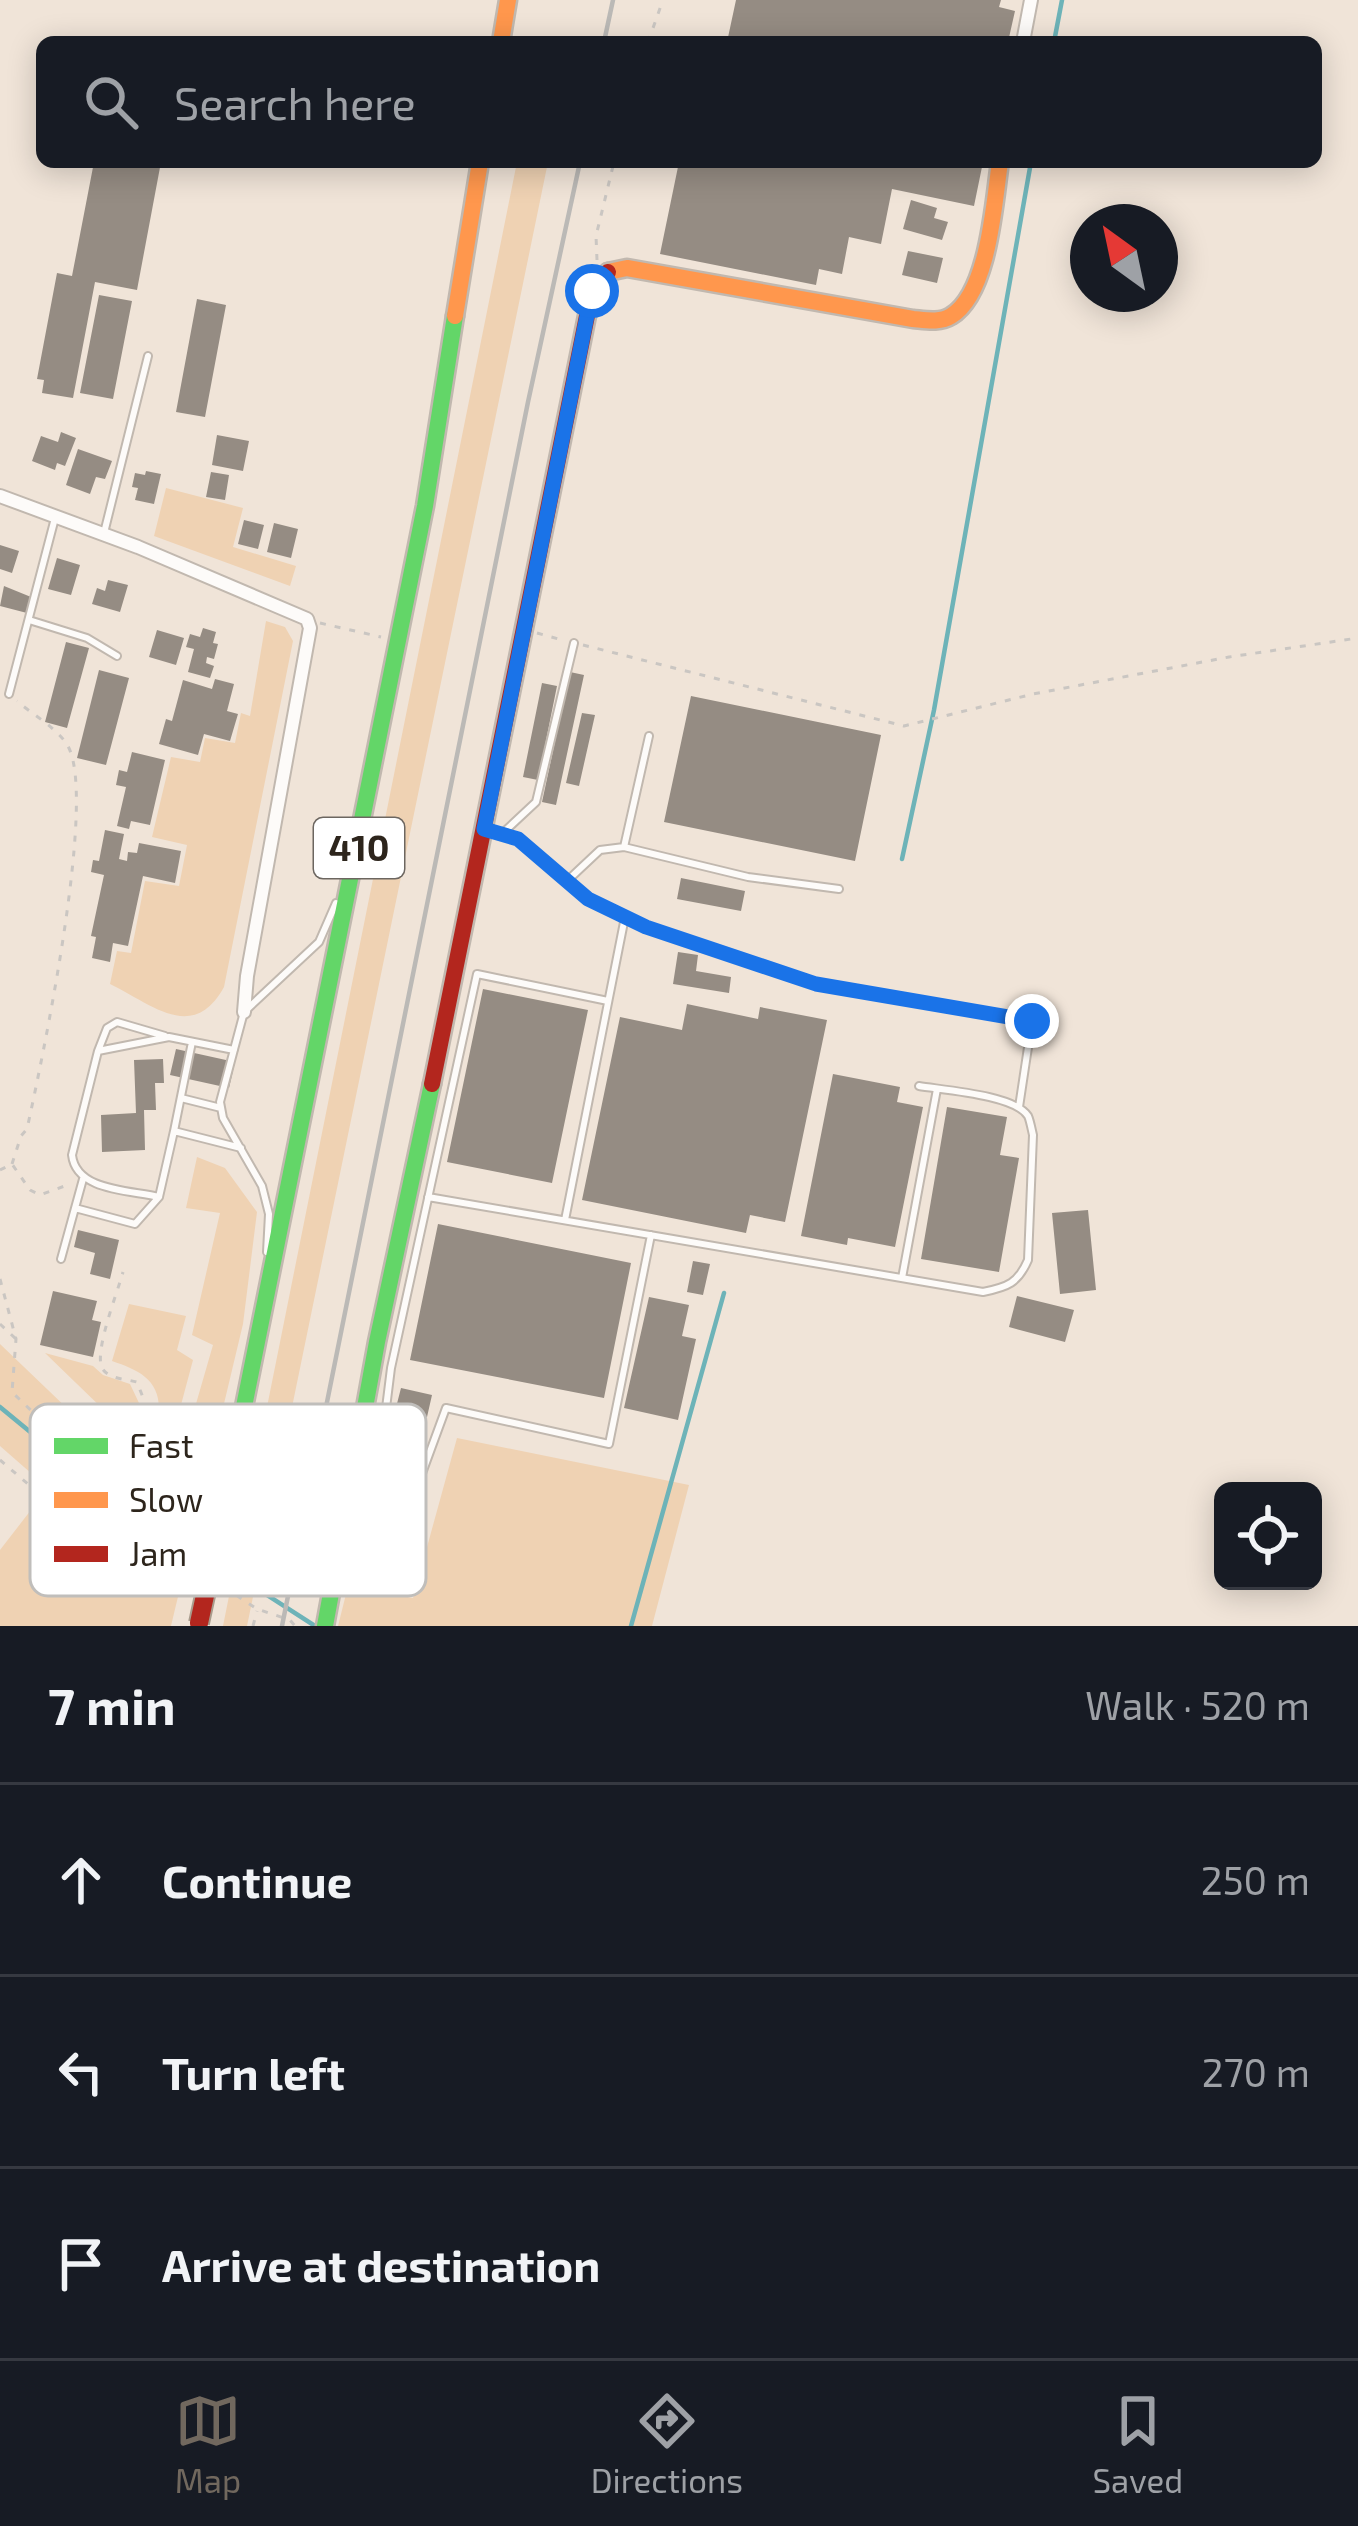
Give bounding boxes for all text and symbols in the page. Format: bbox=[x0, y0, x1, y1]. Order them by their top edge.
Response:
search box bbox=[36, 36, 1322, 168]
icon: search bbox=[78, 69, 144, 135]
text: Search here bbox=[174, 75, 416, 129]
north arrow bbox=[1070, 204, 1178, 312]
route start bbox=[565, 264, 619, 318]
road number: 410 bbox=[314, 818, 404, 878]
route end bbox=[1005, 994, 1059, 1048]
legend bbox=[30, 1404, 426, 1596]
text: Fast bbox=[129, 1425, 193, 1465]
text: Slow bbox=[129, 1479, 203, 1519]
map controls bbox=[1214, 1482, 1322, 1590]
button: locate bbox=[1214, 1482, 1322, 1590]
text: Jam bbox=[129, 1533, 187, 1573]
text: 7 min bbox=[48, 1674, 176, 1735]
text: Walk · 520 m bbox=[1085, 1681, 1310, 1728]
icon: ahead bbox=[48, 1847, 114, 1913]
text: Continue bbox=[162, 1853, 352, 1907]
text: 250 m bbox=[1201, 1856, 1310, 1903]
icon: left bbox=[48, 2039, 114, 2105]
text: Turn left bbox=[162, 2045, 345, 2099]
text: 270 m bbox=[1202, 2048, 1310, 2095]
icon: arrive bbox=[48, 2231, 114, 2297]
text: Arrive at destination bbox=[162, 2237, 600, 2291]
tab: Map bbox=[175, 2388, 241, 2500]
tab: Directions bbox=[591, 2388, 743, 2500]
tab: Saved bbox=[1093, 2388, 1183, 2500]

